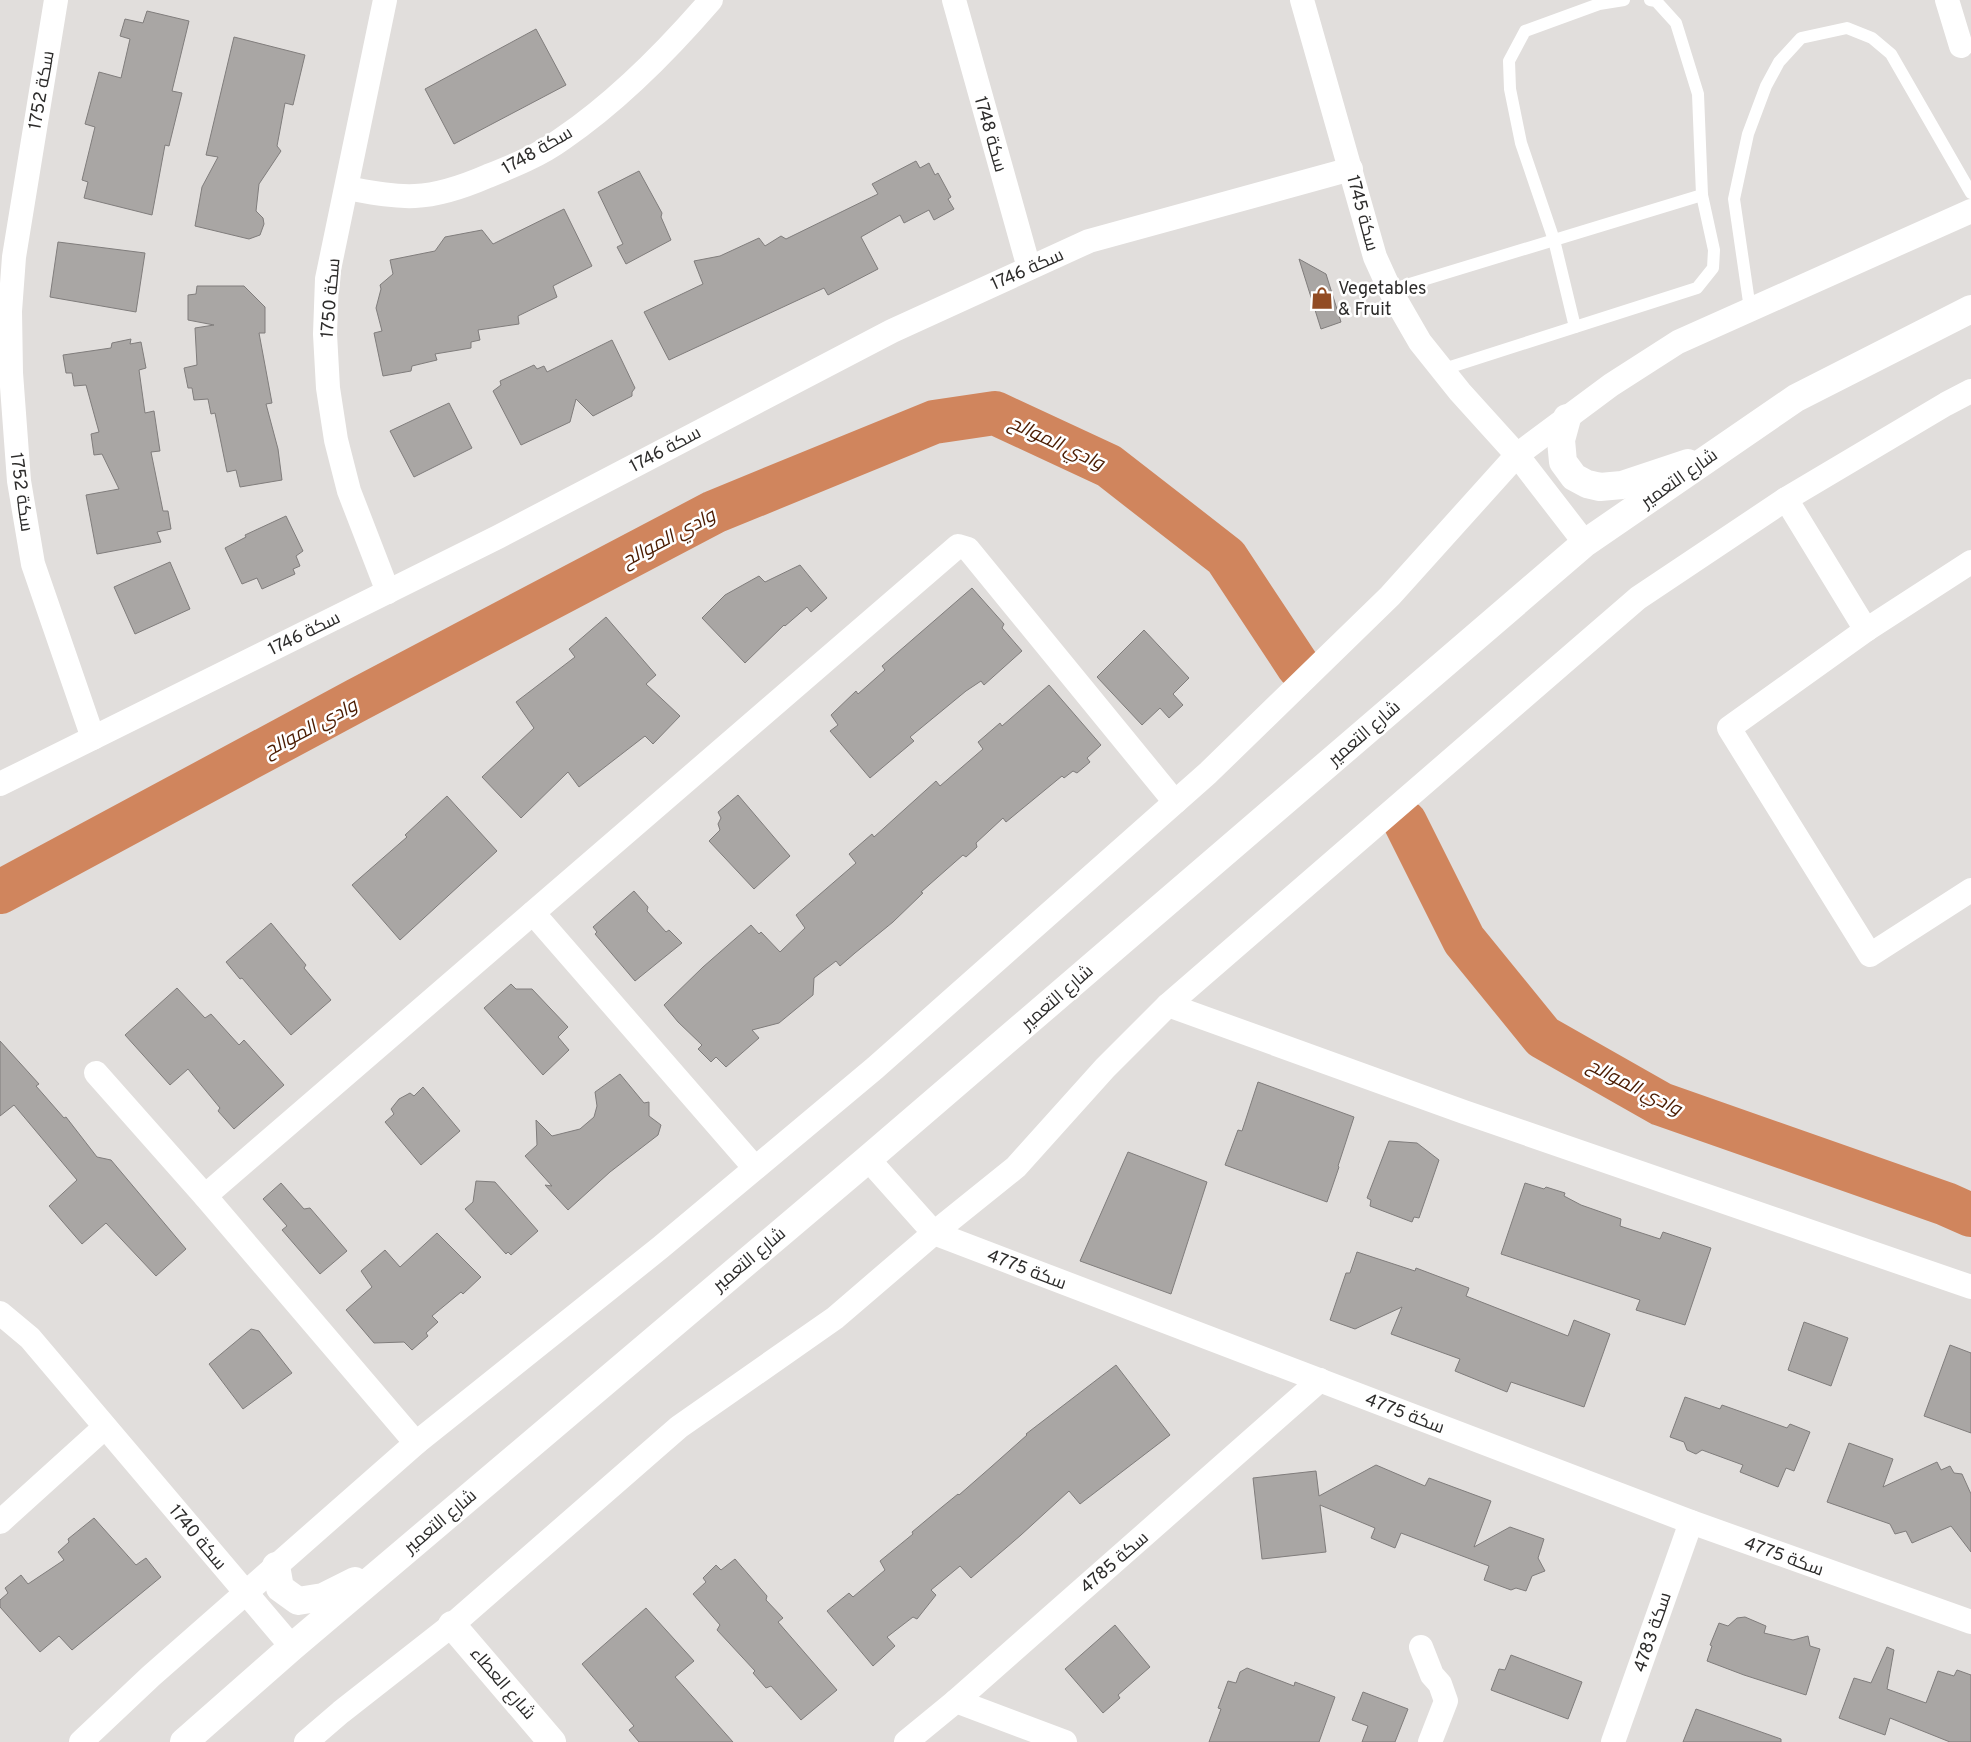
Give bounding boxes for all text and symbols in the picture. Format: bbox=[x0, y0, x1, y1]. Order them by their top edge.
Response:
street label: سكة 1752 bbox=[24, 49, 61, 131]
street label: سكة 1748 bbox=[968, 94, 1011, 175]
street label: سكة 1748 bbox=[498, 122, 577, 181]
street label: سكة 1745 bbox=[1340, 173, 1383, 254]
street label: سكة 1746 bbox=[988, 244, 1068, 297]
street label: سكة 1750 bbox=[317, 257, 346, 339]
place label: Vegetables & Fruit bbox=[1338, 278, 1426, 322]
shop icon: Vegetables & Fruit bbox=[1309, 285, 1335, 311]
water label: وادي الموالح bbox=[1003, 411, 1109, 479]
street label: سكة 1746 bbox=[626, 422, 705, 479]
street label: شارع التعمير bbox=[1636, 444, 1723, 515]
street label: سكة 1752 bbox=[4, 451, 37, 533]
water label: وادي الموالح bbox=[617, 503, 722, 576]
street label: سكة 1746 bbox=[265, 607, 345, 662]
water label: وادي الموالح bbox=[259, 693, 364, 766]
street label: شارع التعمير bbox=[1323, 696, 1406, 772]
street label: شارع التعمير bbox=[1016, 960, 1099, 1036]
water label: وادي الموالح bbox=[1581, 1053, 1687, 1124]
street label: شارع التعمير bbox=[708, 1223, 791, 1298]
street label: سكة 4775 bbox=[984, 1245, 1069, 1296]
street label: سكة 4775 bbox=[1362, 1389, 1447, 1440]
street label: شارع التعمير bbox=[399, 1485, 482, 1560]
street label: سكة 1740 bbox=[163, 1501, 231, 1575]
street label: سكة 4785 bbox=[1076, 1527, 1154, 1599]
street label: سكة 4775 bbox=[1741, 1532, 1826, 1582]
street label: سكة 4783 bbox=[1629, 1589, 1678, 1676]
street label: شارع العطاء bbox=[464, 1643, 540, 1725]

